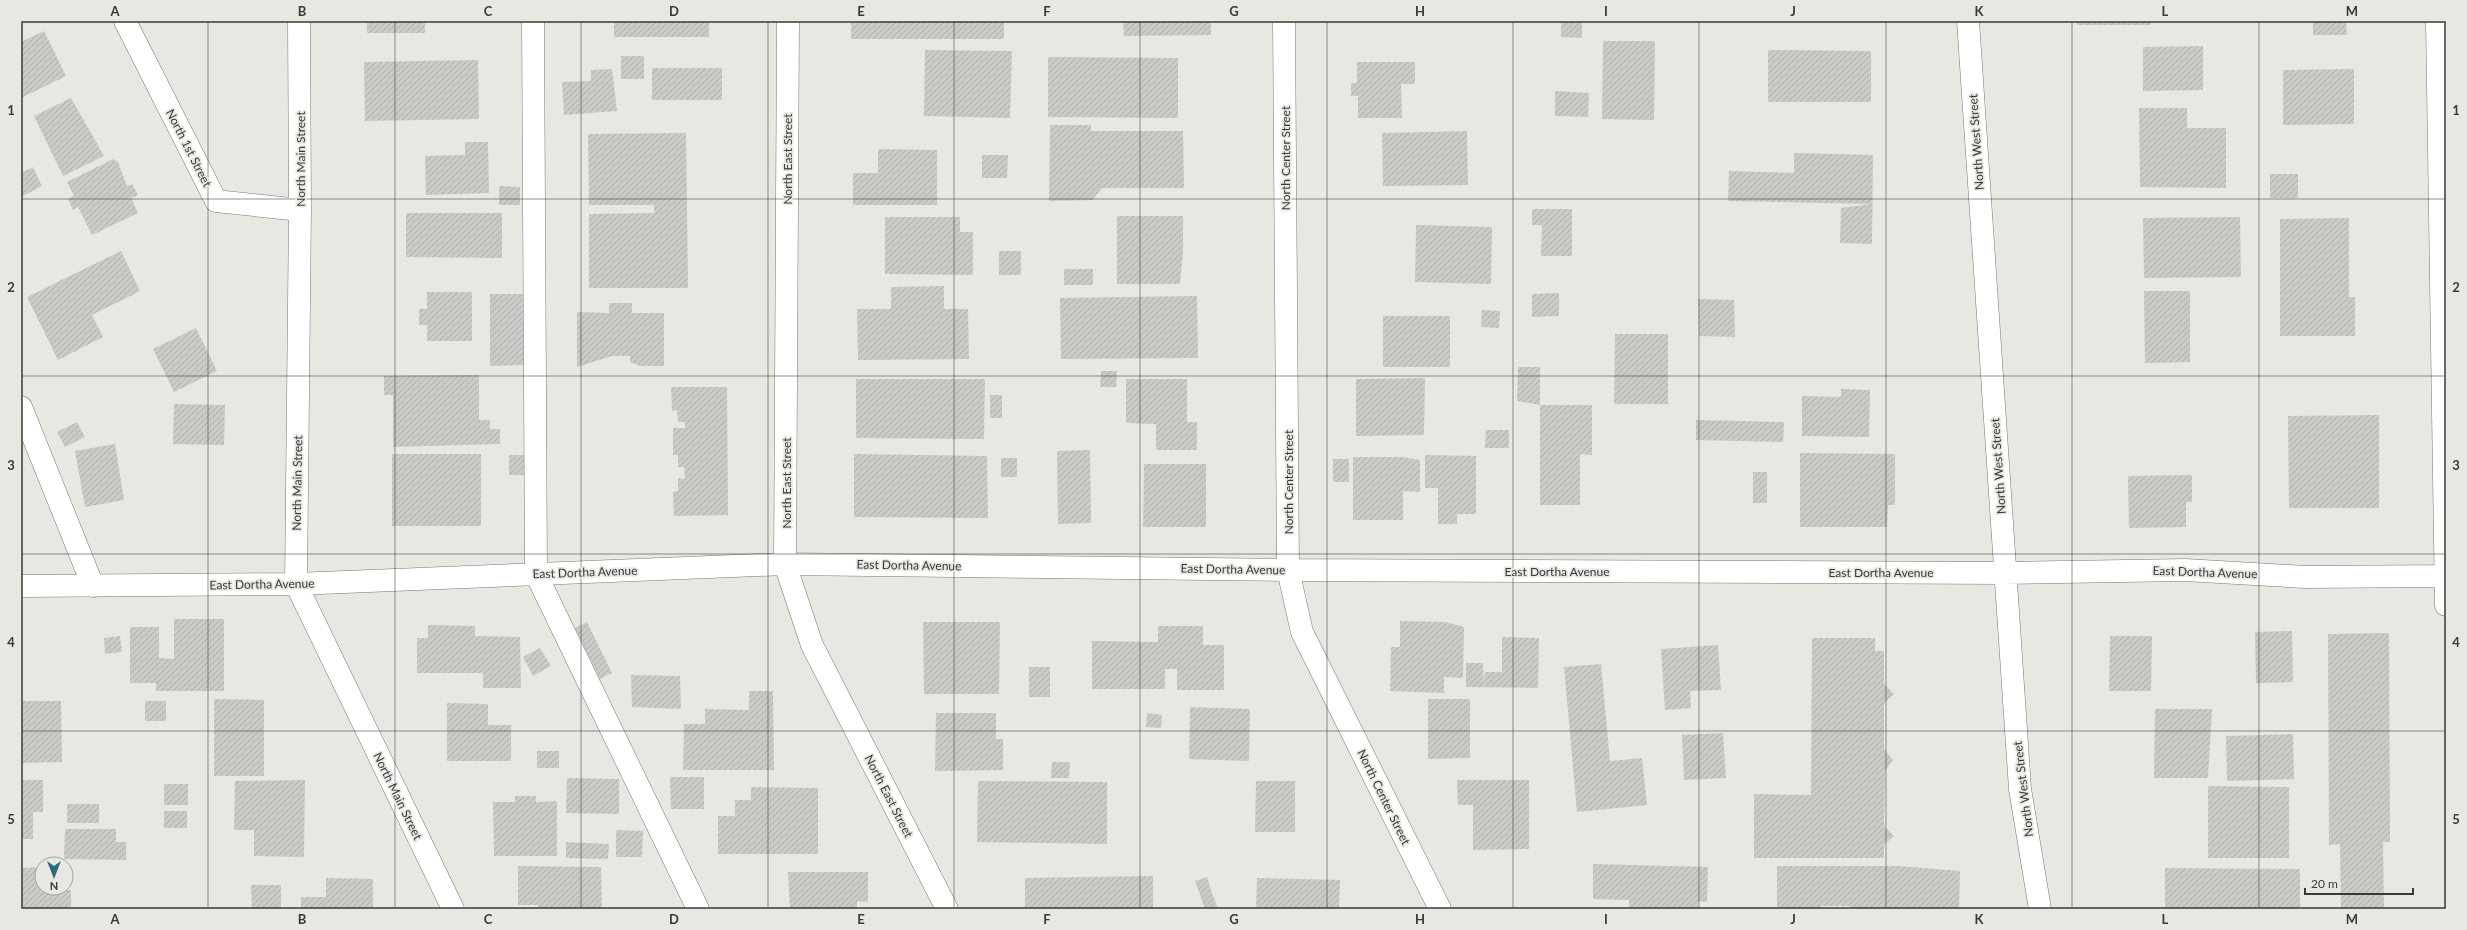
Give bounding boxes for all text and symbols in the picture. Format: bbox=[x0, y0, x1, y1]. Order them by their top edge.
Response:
text: A bbox=[109, 3, 120, 19]
text: B bbox=[298, 3, 307, 19]
text: C bbox=[484, 3, 493, 19]
text: D bbox=[669, 3, 679, 19]
text: E bbox=[857, 3, 865, 19]
text: F bbox=[1043, 3, 1051, 19]
text: G bbox=[1229, 3, 1239, 19]
text: H bbox=[1415, 3, 1425, 19]
text: I bbox=[1604, 3, 1608, 19]
text: J bbox=[1790, 3, 1796, 19]
text: K bbox=[1975, 3, 1985, 19]
text: L bbox=[2162, 3, 2169, 19]
text: M bbox=[2346, 3, 2358, 19]
street label: North West Street bbox=[1965, 93, 1987, 191]
text: 1 bbox=[7, 102, 15, 118]
text: 1 bbox=[2452, 102, 2460, 118]
street label: North Center Street bbox=[1278, 105, 1293, 210]
street label: North 1st Street bbox=[163, 107, 215, 190]
street label: North Main Street bbox=[293, 111, 308, 207]
street label: North East Street bbox=[780, 113, 795, 205]
text: 2 bbox=[7, 279, 15, 295]
text: 2 bbox=[2452, 279, 2460, 295]
street label: North West Street bbox=[1987, 417, 2009, 515]
street label: North Center Street bbox=[1281, 429, 1296, 534]
street label: North Main Street bbox=[289, 434, 305, 531]
street label: North East Street bbox=[779, 437, 794, 529]
text: 3 bbox=[7, 457, 15, 473]
text: 3 bbox=[2452, 457, 2460, 473]
street label: East Dortha Avenue bbox=[856, 557, 962, 573]
street label: East Dortha Avenue bbox=[1180, 561, 1286, 577]
street label: East Dortha Avenue bbox=[532, 563, 638, 581]
street label: East Dortha Avenue bbox=[2152, 563, 2258, 581]
street label: East Dortha Avenue bbox=[1505, 564, 1609, 579]
street label: East Dortha Avenue bbox=[1829, 565, 1933, 580]
street label: East Dortha Avenue bbox=[209, 576, 315, 592]
text: 4 bbox=[7, 634, 15, 650]
text: 4 bbox=[2452, 634, 2460, 650]
street label: North West Street bbox=[2010, 740, 2036, 838]
street label: North Center Street bbox=[1354, 747, 1414, 848]
street label: North Main Street bbox=[370, 750, 426, 843]
street label: North East Street bbox=[862, 752, 917, 841]
text: 5 bbox=[7, 811, 15, 827]
text: 5 bbox=[2452, 811, 2460, 827]
north arrow bbox=[34, 856, 74, 896]
scale bar bbox=[2305, 870, 2413, 896]
text: 20 m bbox=[2311, 876, 2338, 891]
text: N bbox=[50, 880, 58, 893]
text: A bbox=[109, 911, 120, 927]
text: B bbox=[298, 911, 307, 927]
text: C bbox=[484, 911, 493, 927]
text: D bbox=[669, 911, 679, 927]
text: E bbox=[857, 911, 865, 927]
text: F bbox=[1043, 911, 1051, 927]
text: G bbox=[1229, 911, 1239, 927]
text: H bbox=[1415, 911, 1425, 927]
text: I bbox=[1604, 911, 1608, 927]
text: J bbox=[1790, 911, 1796, 927]
text: K bbox=[1975, 911, 1985, 927]
text: L bbox=[2162, 911, 2169, 927]
text: M bbox=[2346, 911, 2358, 927]

